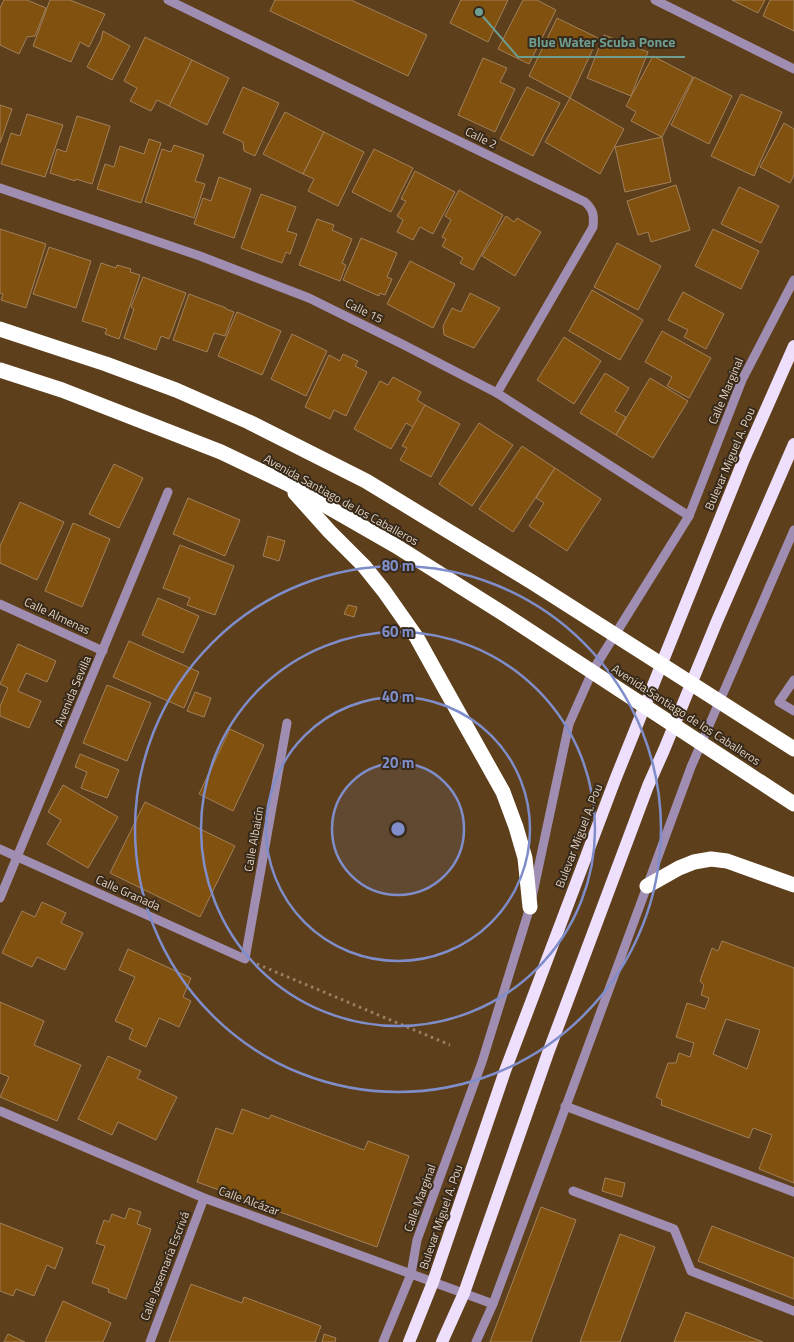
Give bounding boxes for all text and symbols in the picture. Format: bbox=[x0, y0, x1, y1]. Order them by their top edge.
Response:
callout: Blue Water Scuba Ponce bbox=[518, 28, 685, 57]
text: Blue Water Scuba Ponce bbox=[529, 31, 675, 52]
street label: Calle 2 bbox=[462, 122, 500, 153]
street label: Calle 15 bbox=[342, 293, 387, 328]
street label: Calle Marginal bbox=[703, 354, 748, 427]
street label: Bulevar Miguel A. Pou bbox=[699, 405, 760, 513]
street label: Avenida Santiago de los Caballeros bbox=[260, 449, 422, 550]
text: 80 m bbox=[382, 554, 414, 577]
street label: Calle Almenas bbox=[21, 592, 94, 639]
text: 60 m bbox=[382, 620, 414, 643]
street label: Avenida Sevilla bbox=[49, 652, 96, 729]
street label: Avenida Santiago de los Caballeros bbox=[608, 659, 765, 770]
text: 40 m bbox=[382, 685, 414, 708]
text: 20 m bbox=[382, 751, 414, 774]
street label: Bulevar Miguel A. Pou bbox=[550, 781, 607, 891]
street label: Calle Albaicín bbox=[238, 805, 269, 873]
centre of rings bbox=[389, 820, 407, 838]
street label: Calle Granada bbox=[93, 870, 164, 915]
street label: Calle Marginal bbox=[398, 1161, 441, 1234]
street label: Bulevar Miguel A. Pou bbox=[414, 1162, 467, 1272]
street label: Calle Alcázar bbox=[216, 1181, 282, 1220]
street label: Calle Josemaría Escrivá bbox=[135, 1208, 194, 1323]

